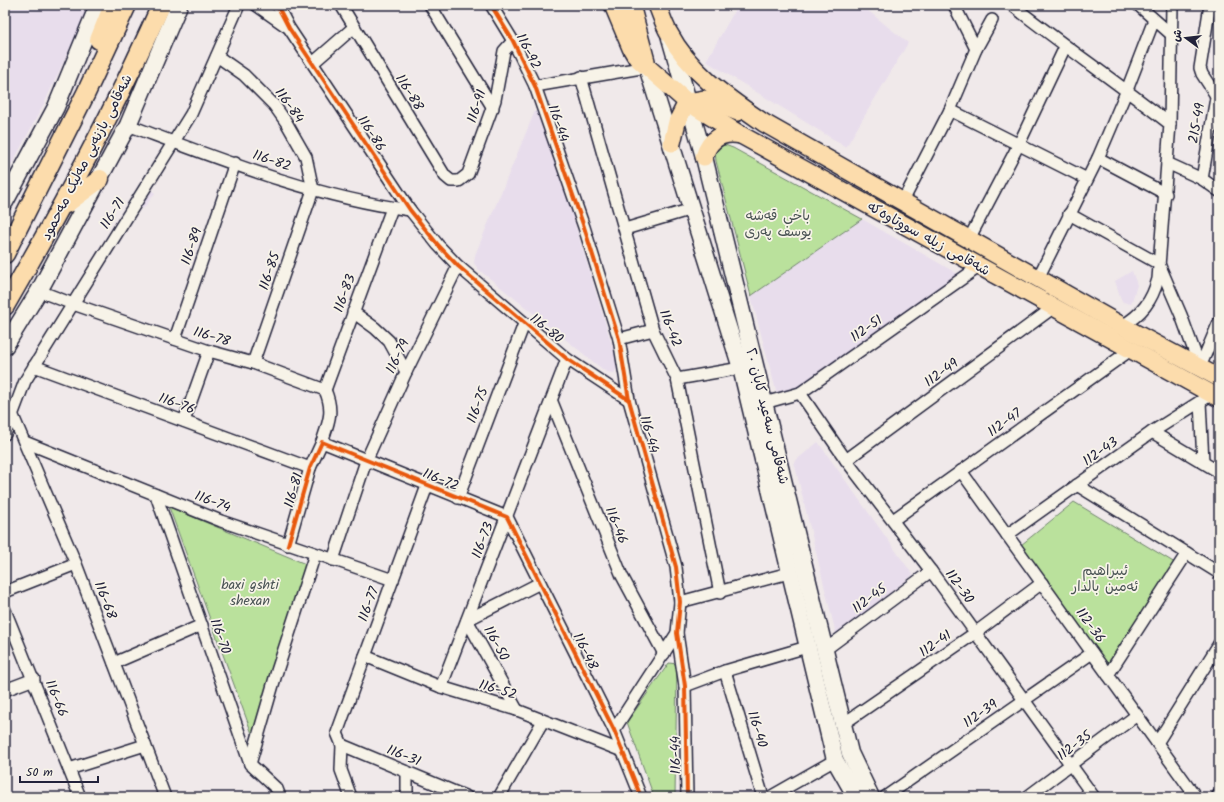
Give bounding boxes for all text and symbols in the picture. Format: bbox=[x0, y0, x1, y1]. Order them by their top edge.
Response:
north arrow bbox=[1166, 18, 1206, 58]
text: ش bbox=[1167, 27, 1188, 44]
street label: 116-92 bbox=[510, 30, 547, 73]
street label: 116-88 bbox=[389, 70, 429, 116]
street label: شەقامی بازنەیی مەلیک مەحمود bbox=[35, 71, 138, 244]
street label: 116-84 bbox=[269, 83, 310, 128]
street label: 116-91 bbox=[461, 87, 493, 126]
street label: 215-49 bbox=[1183, 101, 1211, 145]
street label: 116-44 bbox=[541, 102, 575, 145]
street label: 116-86 bbox=[351, 111, 391, 156]
street label: 116-82 bbox=[249, 144, 294, 178]
street label: 116-71 bbox=[95, 193, 131, 234]
street label: شەقامی زیلە سووتاوەکە bbox=[863, 196, 994, 282]
park label: باخی قەشە یوسف پەری bbox=[744, 205, 812, 243]
street label: 116-89 bbox=[175, 224, 209, 268]
street label: 116-85 bbox=[253, 248, 287, 293]
street label: 116-83 bbox=[328, 271, 362, 316]
street label: 116-42 bbox=[653, 306, 687, 350]
street label: 116-80 bbox=[525, 308, 568, 349]
street label: 112-51 bbox=[846, 310, 887, 348]
street label: 116-78 bbox=[190, 321, 234, 353]
street label: 116-79 bbox=[380, 335, 416, 378]
street label: شەقامی سەعید کابان ٢٠ bbox=[739, 346, 795, 487]
street label: 112-49 bbox=[920, 353, 964, 393]
street label: 116-75 bbox=[461, 383, 495, 427]
street label: 116-76 bbox=[155, 387, 198, 421]
street label: 112-47 bbox=[983, 403, 1027, 443]
street label: 116-44 bbox=[633, 413, 665, 456]
street label: 112-43 bbox=[1078, 432, 1123, 472]
street label: 116-72 bbox=[419, 463, 462, 497]
street label: 116-81 bbox=[278, 470, 309, 511]
street label: 116-74 bbox=[191, 485, 234, 519]
street label: 116-46 bbox=[599, 503, 633, 547]
street label: 116-73 bbox=[466, 519, 500, 562]
park label: ئیبراهیم ئەمین بالدار bbox=[1071, 560, 1138, 598]
street label: 112-30 bbox=[939, 565, 979, 609]
park label: baxi gshti shexan bbox=[221, 574, 280, 612]
street label: 116-68 bbox=[88, 578, 123, 623]
street label: 112-45 bbox=[848, 578, 893, 619]
street label: 116-77 bbox=[352, 583, 386, 625]
street label: 112-36 bbox=[1070, 603, 1111, 648]
street label: 116-70 bbox=[204, 616, 236, 657]
street label: 116-50 bbox=[477, 622, 515, 665]
street label: 112-41 bbox=[915, 625, 956, 663]
street label: 116-48 bbox=[566, 629, 604, 674]
street label: 116-52 bbox=[476, 674, 519, 706]
street label: 116-66 bbox=[39, 676, 73, 720]
street label: 112-39 bbox=[959, 694, 1003, 734]
street label: 116-40 bbox=[741, 708, 773, 751]
street label: 112-35 bbox=[1052, 724, 1098, 766]
street label: 116-44 bbox=[665, 735, 687, 774]
street label: 116-31 bbox=[383, 739, 424, 773]
scale bar bbox=[20, 758, 98, 784]
text: 50 m bbox=[26, 763, 53, 782]

